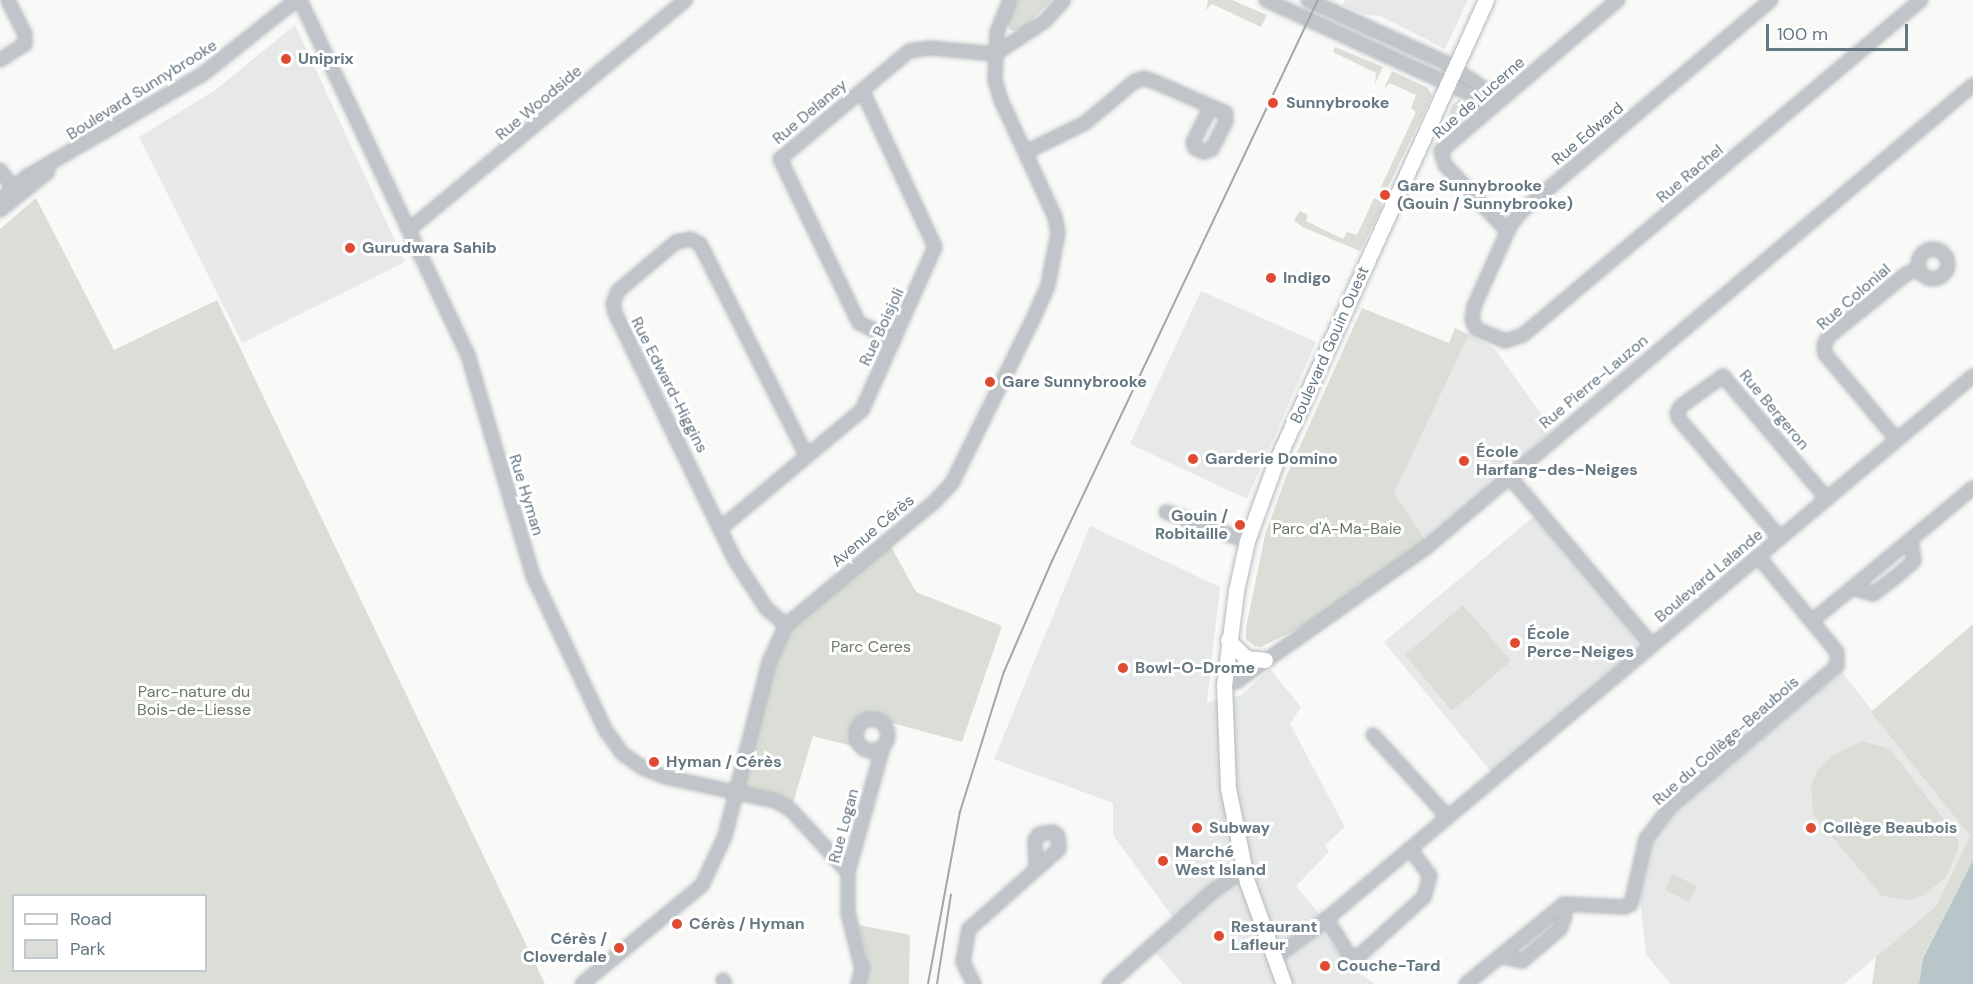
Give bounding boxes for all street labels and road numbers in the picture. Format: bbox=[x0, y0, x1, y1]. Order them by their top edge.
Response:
street label: Boulevard Sunnybrooke bbox=[63, 36, 221, 144]
street label: Rue de Lucerne bbox=[1429, 53, 1529, 143]
street label: Rue Woodside bbox=[492, 61, 586, 145]
street label: Rue Delaney bbox=[769, 75, 851, 149]
street label: Rue Edward bbox=[1548, 99, 1628, 169]
street label: Rue Rachel bbox=[1653, 141, 1727, 207]
street label: Rue Colonial bbox=[1813, 260, 1895, 334]
street label: Boulevard Gouin Ouest bbox=[1287, 263, 1373, 427]
street label: Rue Boisjoli bbox=[856, 285, 908, 369]
street label: Rue Edward-Higgins bbox=[626, 314, 712, 456]
street label: Rue Pierre-Lauzon bbox=[1536, 331, 1652, 433]
street label: Rue Bergeron bbox=[1735, 366, 1813, 454]
street label: Rue Hyman bbox=[505, 452, 547, 538]
street label: Avenue Cérès bbox=[828, 491, 918, 571]
street label: Boulevard Lalande bbox=[1651, 525, 1767, 627]
street label: Rue du Collège-Beaubois bbox=[1649, 672, 1803, 810]
street label: Rue Logan bbox=[825, 787, 863, 865]

